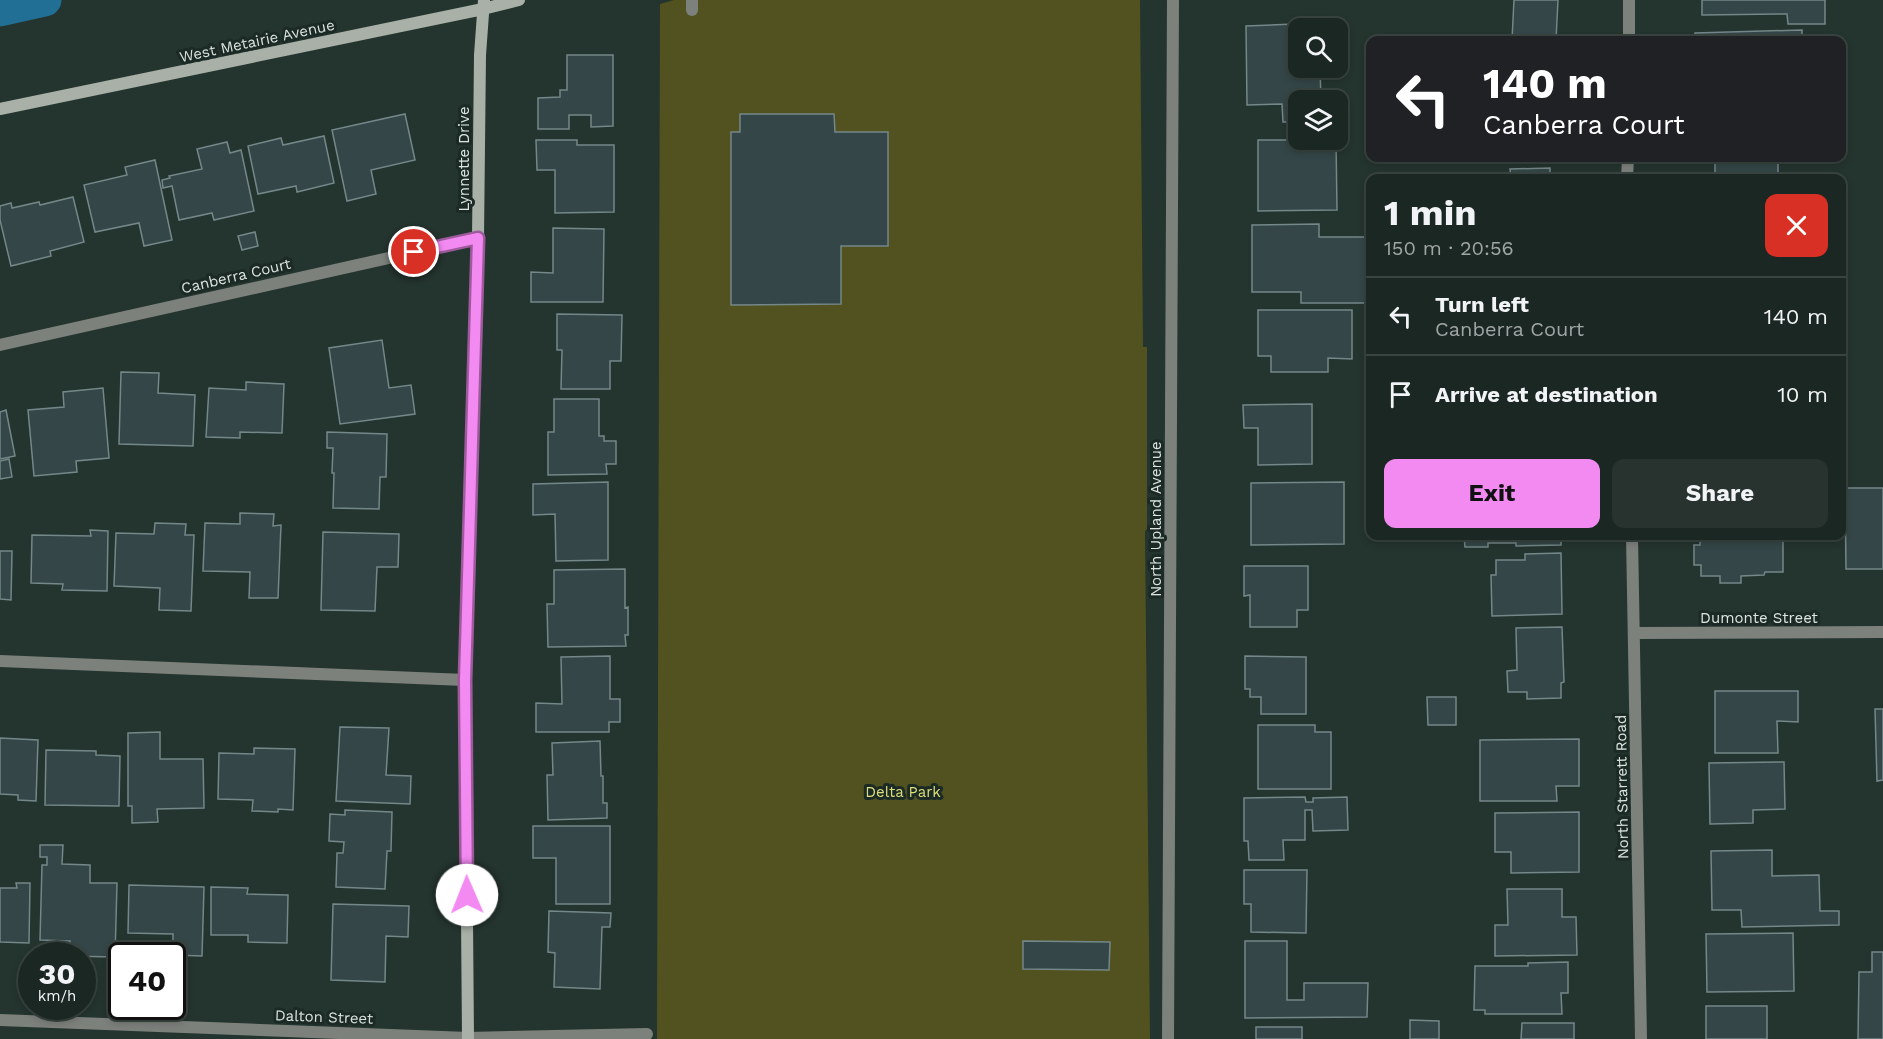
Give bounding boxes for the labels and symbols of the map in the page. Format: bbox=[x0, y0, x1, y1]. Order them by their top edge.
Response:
street label: West Metairie Avenue bbox=[178, 16, 336, 66]
street label: Lynnette Drive bbox=[455, 106, 473, 212]
pin bbox=[388, 226, 439, 277]
street label: Canberra Court bbox=[179, 254, 293, 297]
street label: North Upland Avenue bbox=[1147, 441, 1165, 597]
street label: Dumonte Street bbox=[1700, 609, 1819, 627]
street label: North Starrett Road bbox=[1612, 715, 1632, 859]
park label: Delta Park bbox=[865, 783, 941, 801]
position arrow bbox=[435, 863, 499, 927]
speed limit sign: 40 bbox=[108, 942, 186, 1020]
street label: Dalton Street bbox=[274, 1006, 374, 1028]

